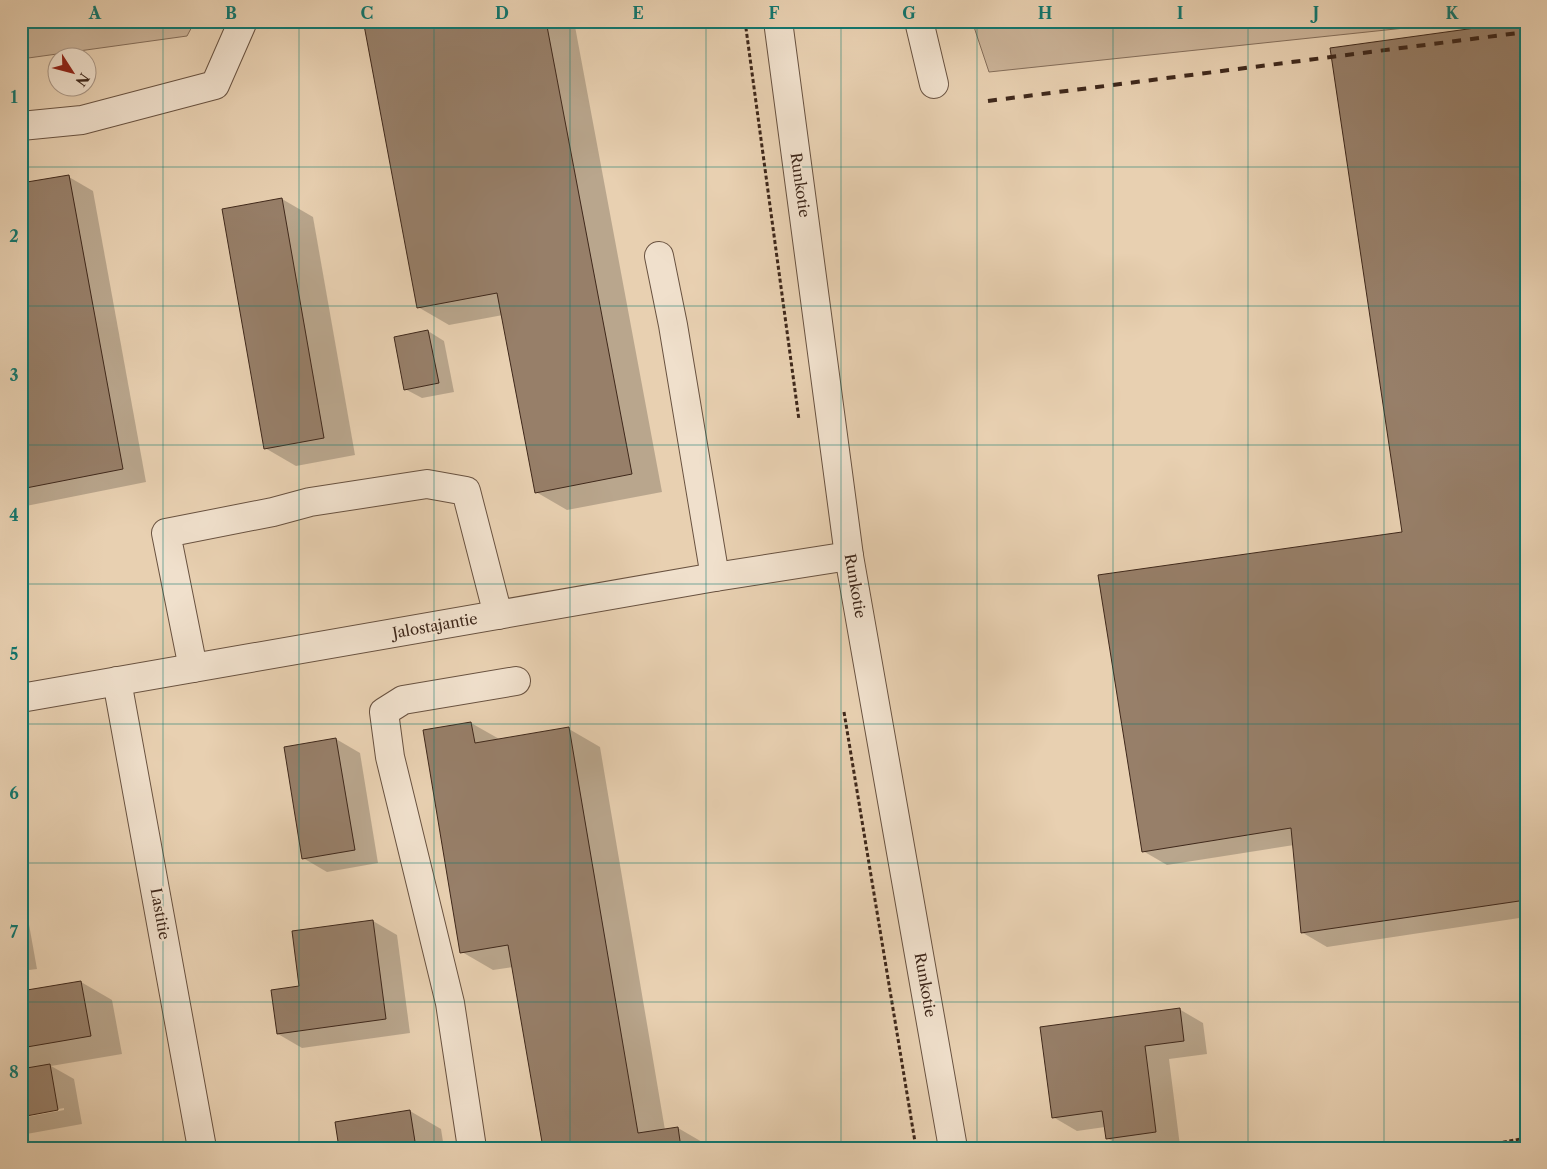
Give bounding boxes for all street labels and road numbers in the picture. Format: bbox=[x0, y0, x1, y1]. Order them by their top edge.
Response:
street label: Runkotie bbox=[787, 151, 814, 219]
street label: Runkotie bbox=[840, 552, 871, 620]
street label: Jalostajantie bbox=[389, 609, 479, 643]
street label: Lastitie bbox=[147, 886, 174, 941]
street label: Runkotie bbox=[910, 951, 941, 1019]

